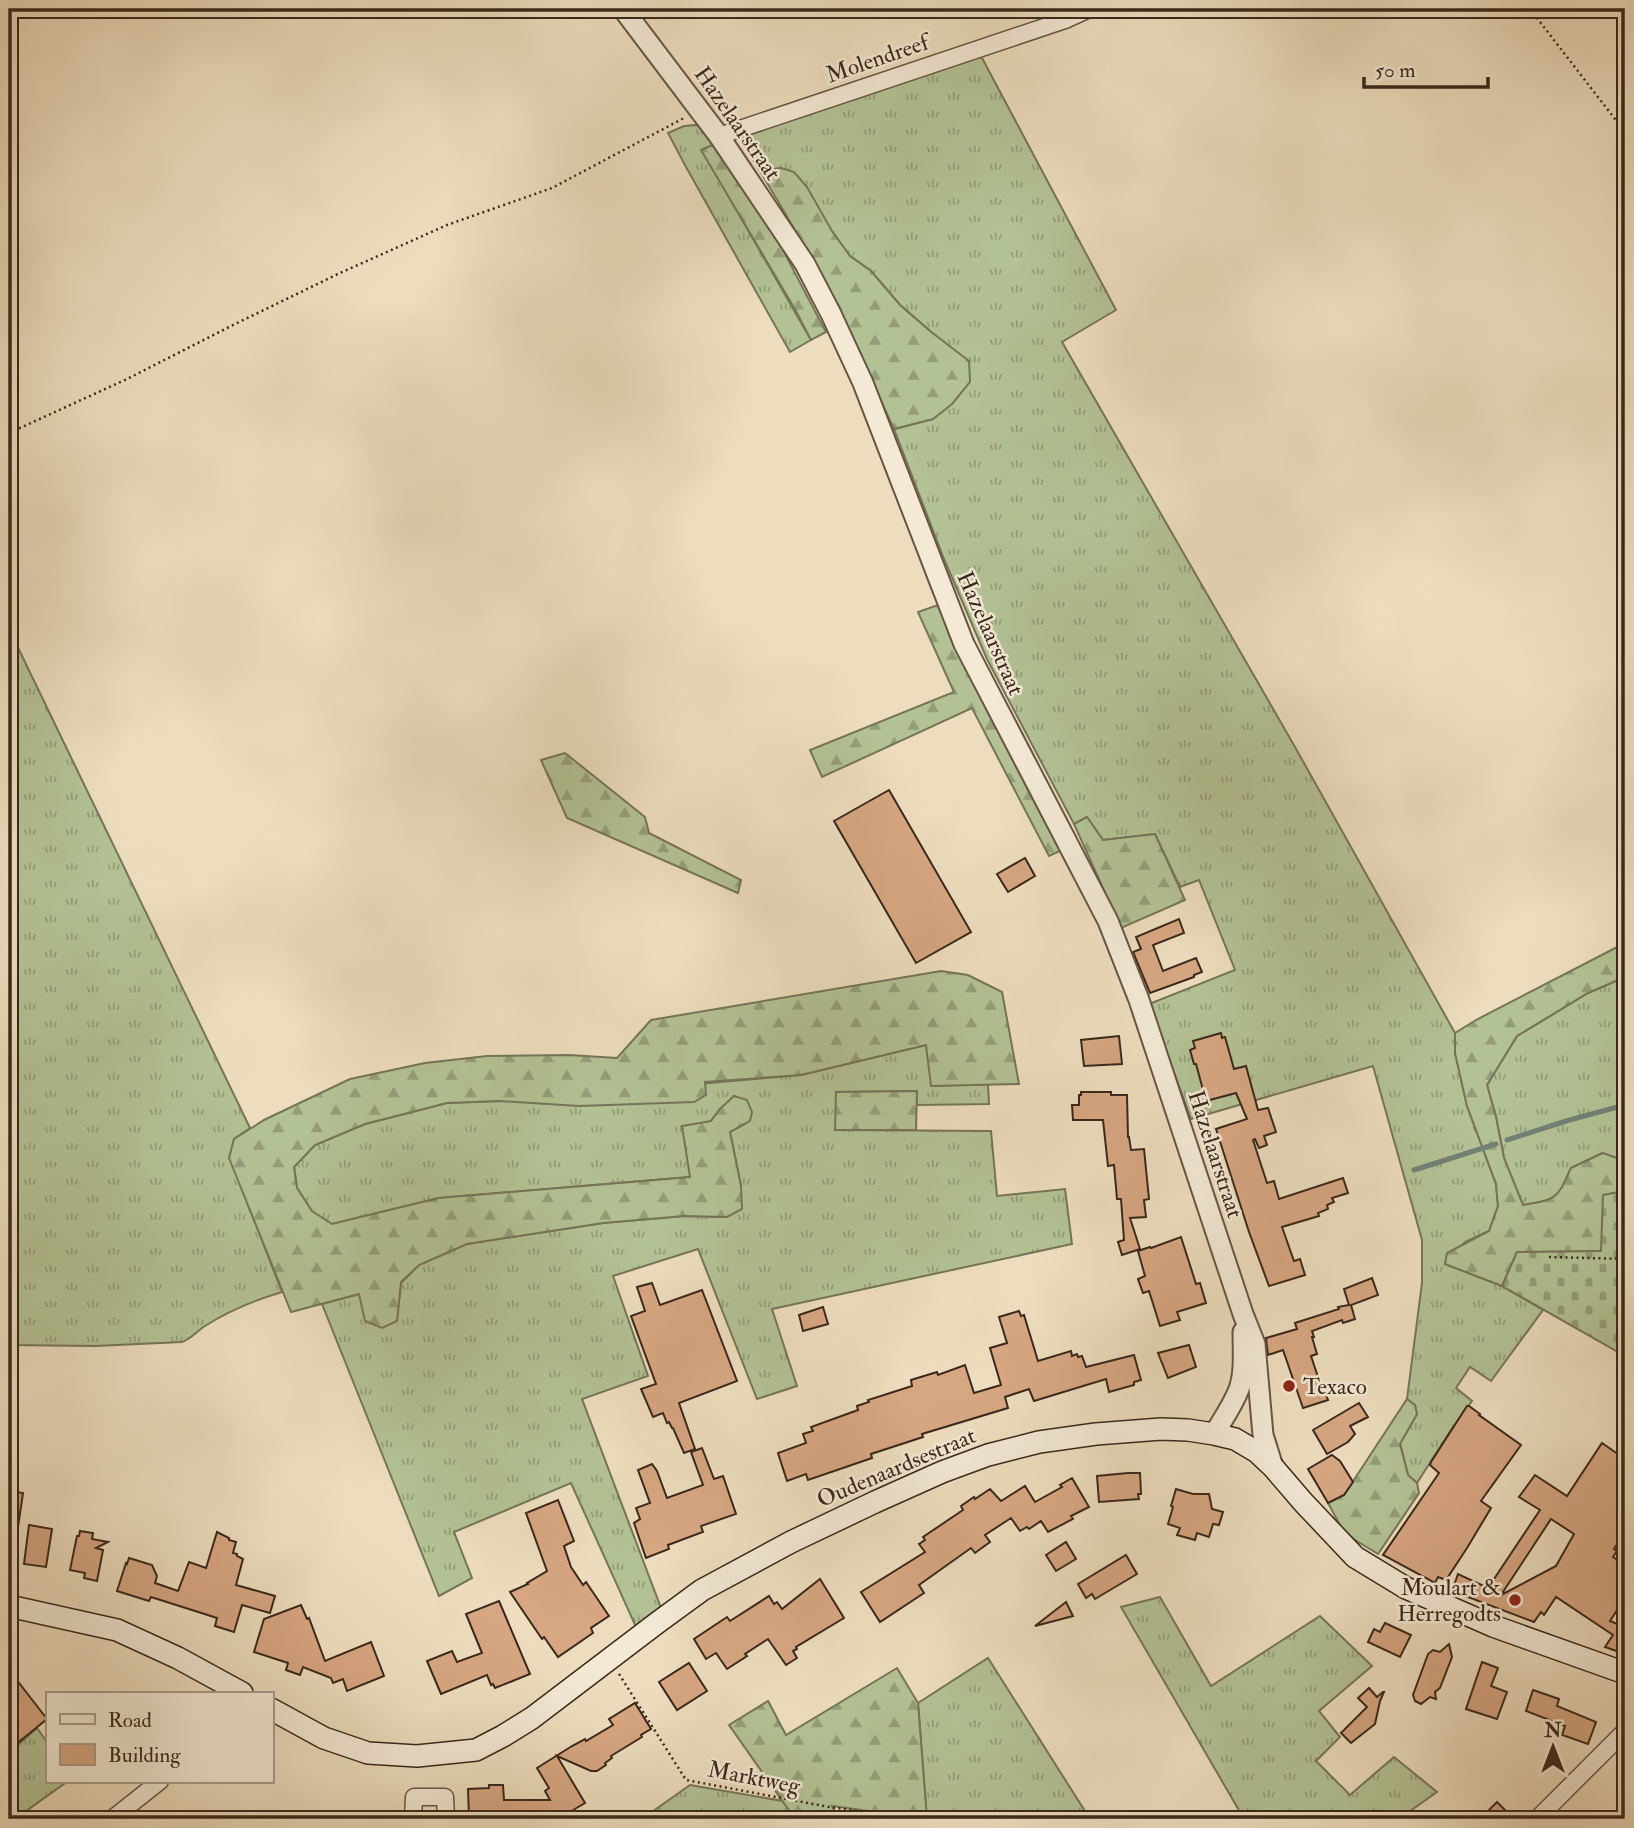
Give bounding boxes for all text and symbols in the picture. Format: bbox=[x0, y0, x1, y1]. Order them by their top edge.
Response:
street label: Molendreef bbox=[822, 26, 936, 90]
scale bar bbox=[1364, 46, 1489, 90]
text: 50 m bbox=[1375, 57, 1416, 84]
street label: Hazelaarstraat bbox=[688, 61, 788, 186]
street label: Hazelaarstraat bbox=[950, 567, 1031, 700]
street label: Hazelaarstraat bbox=[1181, 1087, 1250, 1222]
place label: Texaco bbox=[1303, 1372, 1367, 1401]
marker: Texaco bbox=[1281, 1378, 1297, 1394]
street label: Oudenaardsestraat bbox=[812, 1421, 980, 1514]
place label: Moulart & Herregodts bbox=[1397, 1573, 1501, 1628]
marker: Moulart & Herregodts bbox=[1507, 1592, 1523, 1608]
legend bbox=[46, 1692, 273, 1783]
text: Road bbox=[108, 1707, 153, 1734]
north arrow bbox=[1518, 1713, 1588, 1783]
text: N bbox=[1543, 1719, 1562, 1743]
text: Building bbox=[108, 1742, 181, 1769]
street label: Marktweg bbox=[705, 1754, 803, 1801]

